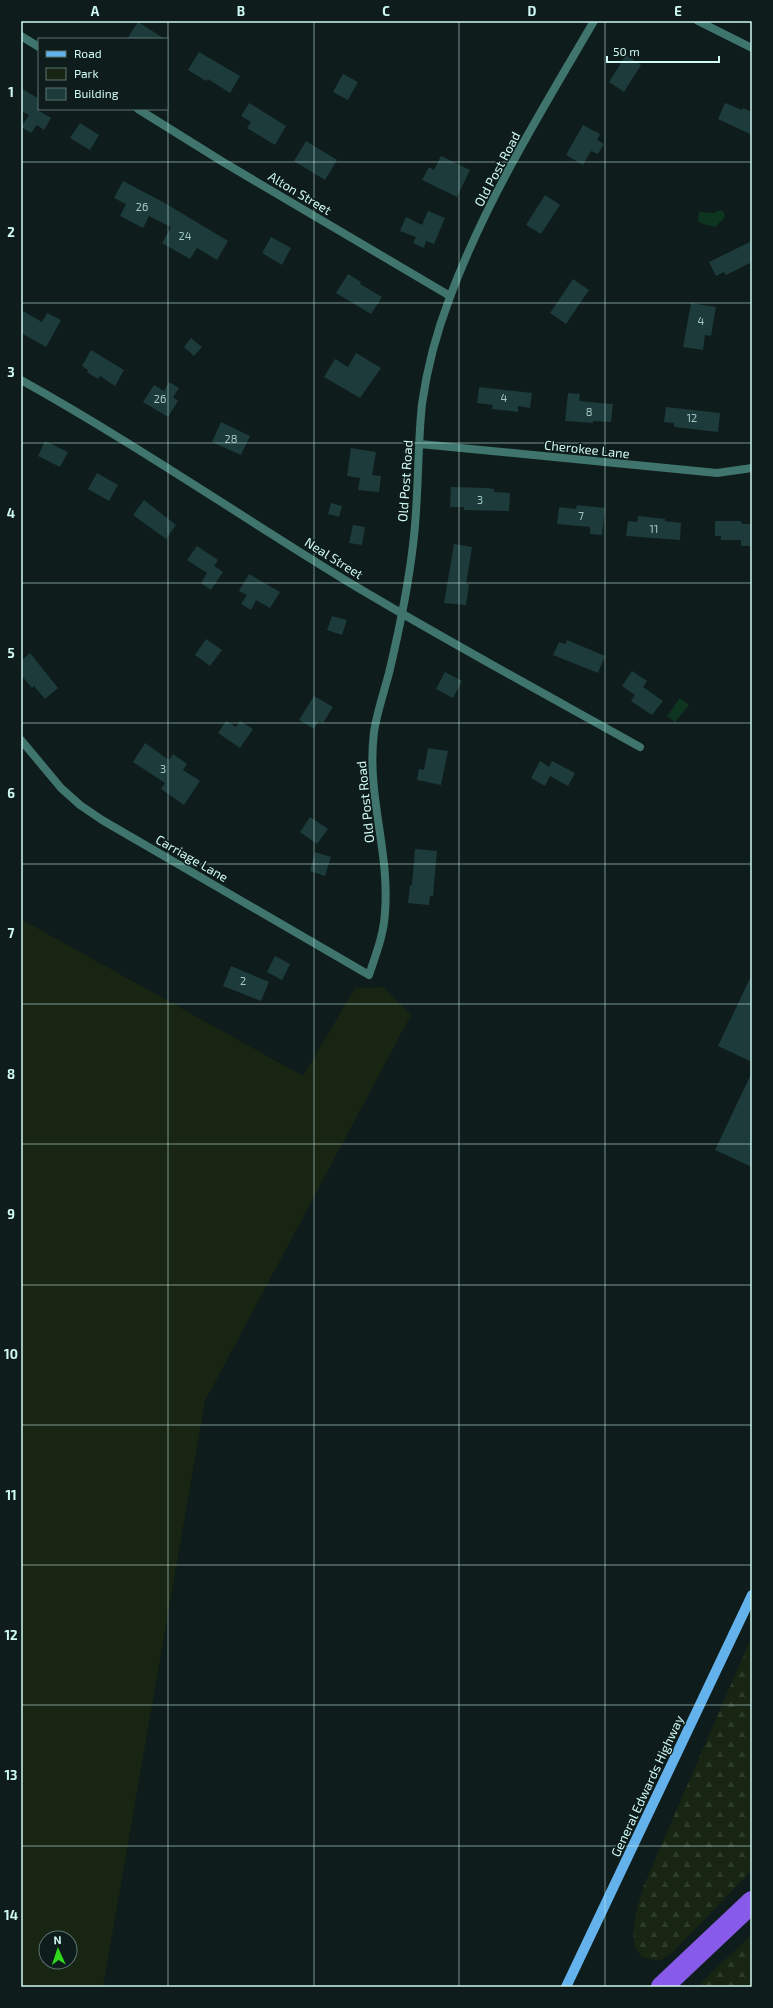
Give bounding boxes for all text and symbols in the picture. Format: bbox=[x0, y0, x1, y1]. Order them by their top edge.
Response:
text: A bbox=[91, 3, 100, 19]
text: B bbox=[237, 3, 245, 19]
text: C bbox=[382, 3, 390, 19]
text: D bbox=[528, 3, 537, 19]
text: E bbox=[674, 3, 682, 19]
legend bbox=[38, 38, 168, 110]
scale bar bbox=[607, 38, 719, 64]
text: 50 m bbox=[613, 44, 640, 58]
text: Road bbox=[74, 46, 102, 60]
text: Park bbox=[74, 66, 99, 80]
text: 1 bbox=[8, 84, 14, 100]
text: Building bbox=[74, 86, 119, 100]
street label: Old Post Road bbox=[471, 129, 523, 209]
street label: Alton Street bbox=[266, 168, 334, 218]
house number: 26 bbox=[136, 200, 148, 213]
text: 2 bbox=[7, 224, 15, 240]
house number: 24 bbox=[179, 229, 192, 242]
house number: 4 bbox=[698, 314, 705, 327]
text: 3 bbox=[7, 364, 15, 380]
house number: 4 bbox=[501, 391, 508, 404]
house number: 26 bbox=[154, 392, 166, 405]
house number: 8 bbox=[586, 405, 592, 418]
house number: 12 bbox=[687, 411, 697, 424]
house number: 28 bbox=[225, 432, 237, 445]
street label: Cherokee Lane bbox=[543, 437, 631, 461]
street label: Old Post Road bbox=[394, 439, 416, 523]
house number: 3 bbox=[477, 493, 483, 506]
text: 4 bbox=[7, 505, 15, 521]
house number: 7 bbox=[578, 509, 584, 522]
house number: 11 bbox=[650, 522, 658, 535]
street label: Neal Street bbox=[302, 534, 366, 582]
text: 5 bbox=[7, 645, 15, 661]
street label: Old Post Road bbox=[353, 760, 377, 844]
house number: 3 bbox=[160, 762, 166, 775]
text: 6 bbox=[7, 785, 15, 801]
street label: Carriage Lane bbox=[153, 831, 231, 885]
text: 7 bbox=[8, 925, 15, 941]
house number: 2 bbox=[240, 974, 246, 987]
text: 8 bbox=[7, 1066, 15, 1082]
text: 9 bbox=[7, 1206, 15, 1222]
text: 10 bbox=[4, 1346, 18, 1362]
text: 11 bbox=[5, 1487, 17, 1503]
text: 12 bbox=[4, 1627, 18, 1643]
street label: General Edwards Highway bbox=[607, 1713, 687, 1859]
text: 13 bbox=[5, 1767, 18, 1783]
text: 14 bbox=[4, 1907, 18, 1923]
north arrow bbox=[38, 1930, 78, 1970]
text: N bbox=[53, 1933, 62, 1946]

